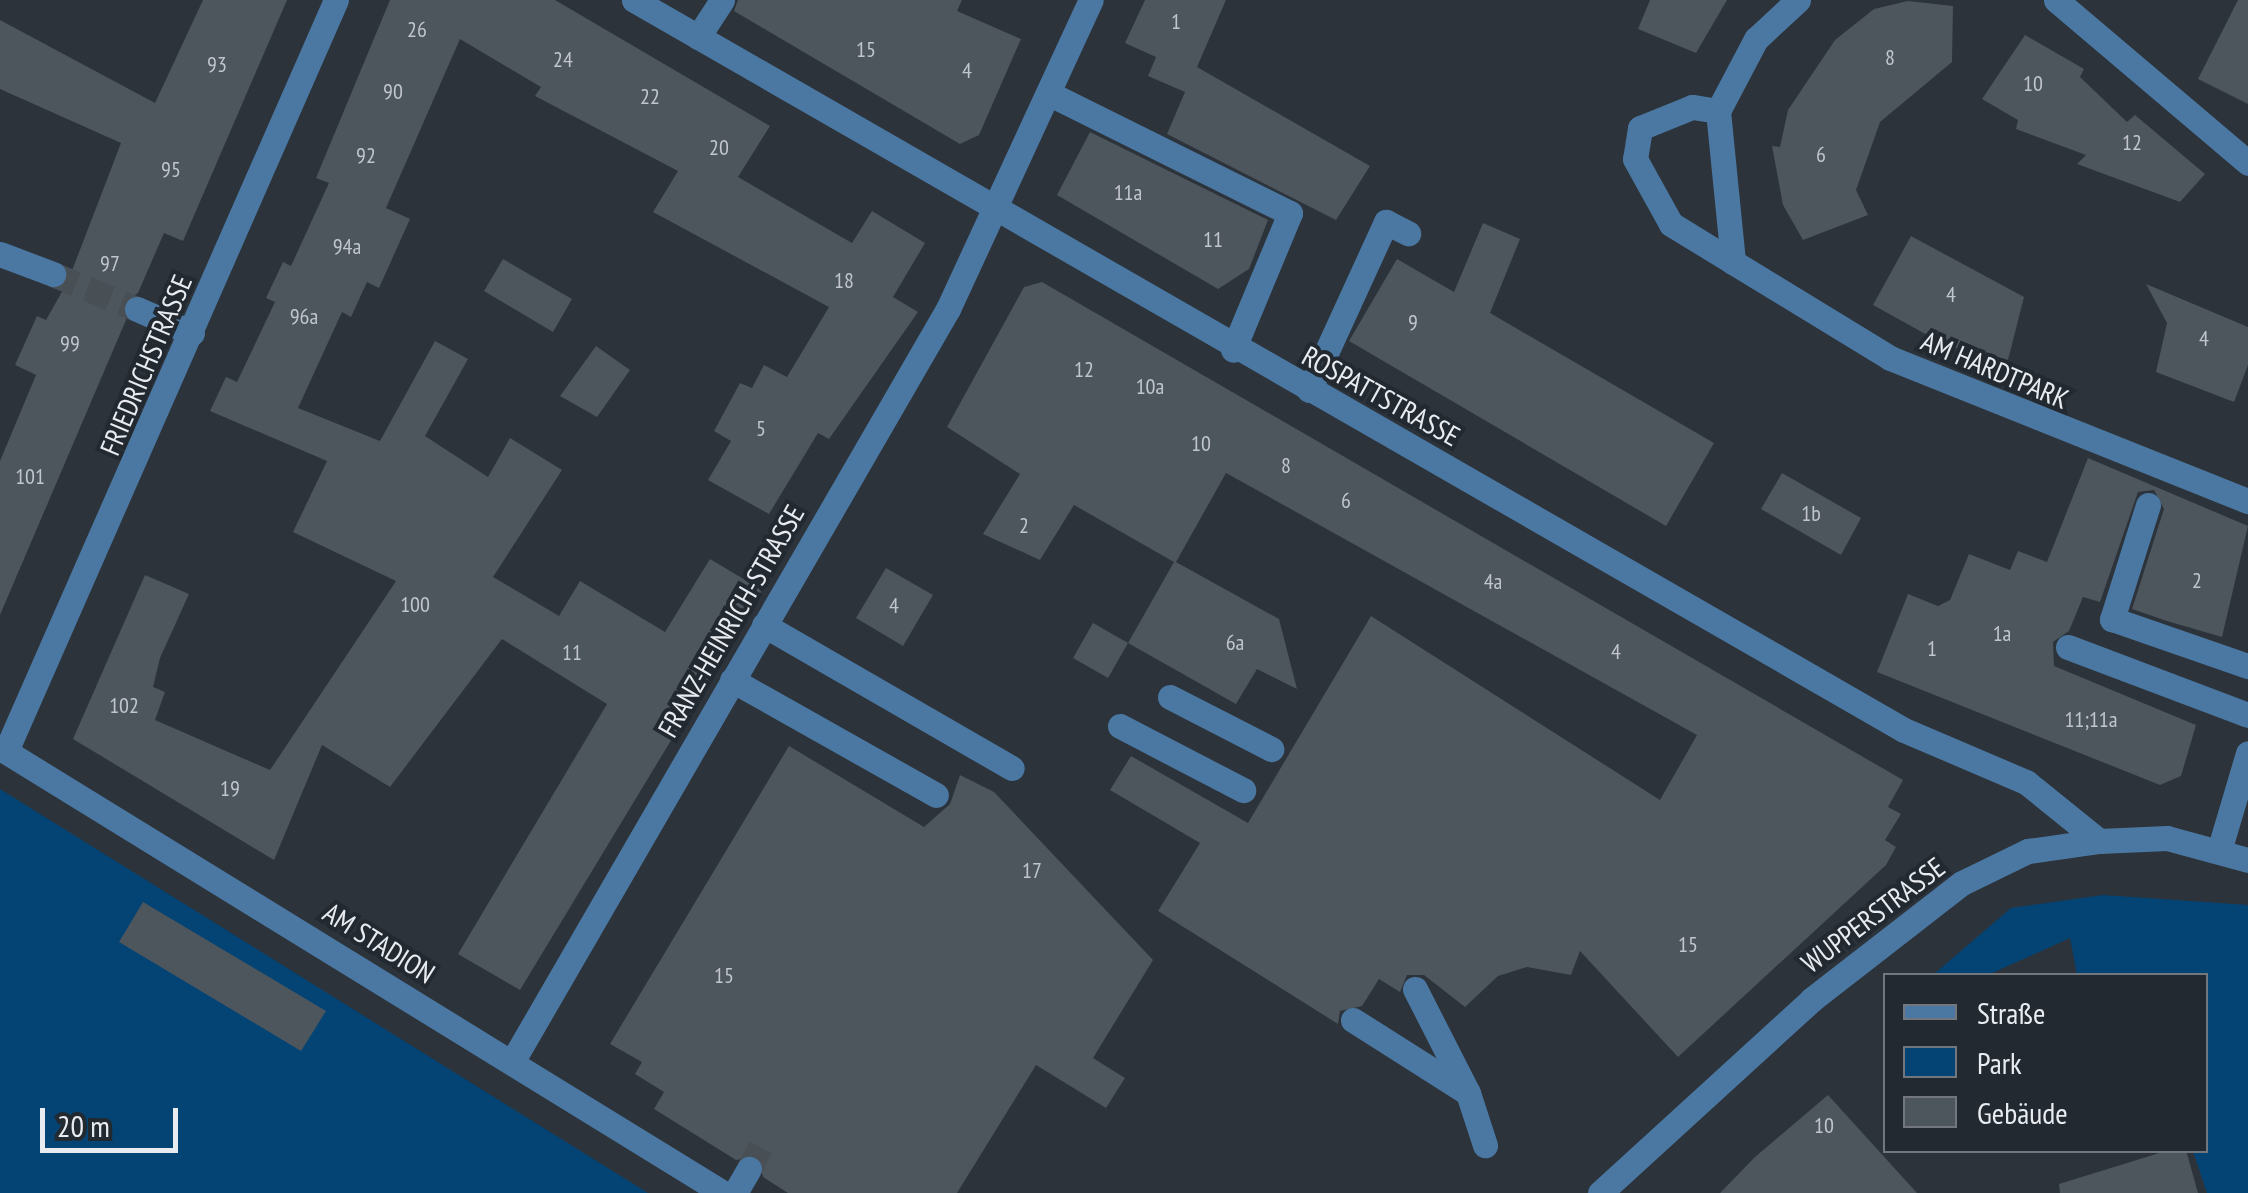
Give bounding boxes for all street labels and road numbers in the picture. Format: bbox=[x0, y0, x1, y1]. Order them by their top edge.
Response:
street label: FRIEDRICHSTRASSE bbox=[93, 270, 199, 460]
street label: AM HARDTPARK bbox=[1916, 324, 2074, 416]
street label: ROSPATTSTRASSE bbox=[1296, 339, 1466, 453]
street label: FRANZ-HEINRICH-STRASSE bbox=[651, 499, 811, 743]
street label: WUPPERSTRASSE bbox=[1795, 850, 1951, 980]
street label: AM STADION bbox=[317, 896, 441, 990]

